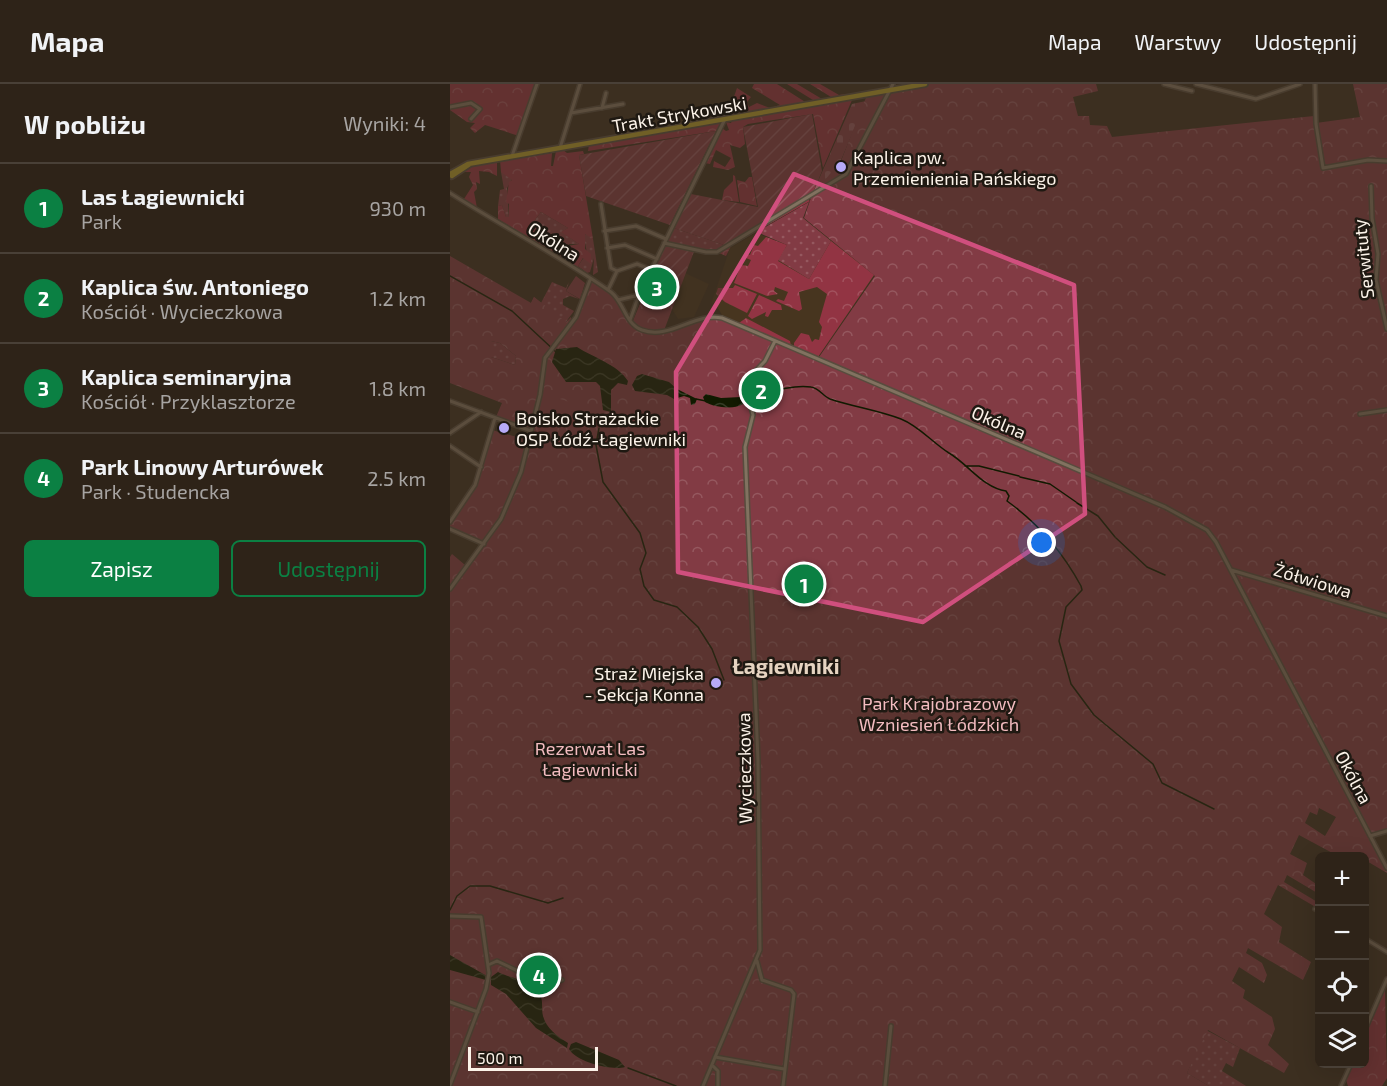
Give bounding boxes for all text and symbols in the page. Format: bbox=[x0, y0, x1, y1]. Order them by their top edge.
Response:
text: Mapa bbox=[30, 24, 104, 58]
text: Mapa bbox=[1048, 29, 1102, 54]
text: Warstwy bbox=[1135, 29, 1221, 54]
text: Udostępnij bbox=[1254, 29, 1357, 54]
street label: Trakt Strykowski bbox=[610, 91, 748, 137]
text: W pobliżu bbox=[24, 108, 146, 139]
text: Wyniki: 4 bbox=[343, 111, 426, 135]
place label: Kaplica pw. Przemienienia Pańskiego bbox=[853, 146, 1057, 189]
marker: Kaplica pw. Przemienienia Pańskiego bbox=[834, 160, 848, 174]
text: Las Łagiewnicki bbox=[81, 183, 245, 209]
text: 1 bbox=[39, 196, 48, 220]
text: 930 m bbox=[369, 196, 426, 220]
text: Park bbox=[81, 209, 122, 233]
street label: Okólna bbox=[524, 217, 584, 265]
street label: Serwituty bbox=[1348, 218, 1378, 300]
pin: 3 bbox=[638, 264, 676, 310]
text: Kaplica św. Antoniego bbox=[81, 273, 309, 299]
text: 2 bbox=[38, 286, 49, 310]
text: 1.2 km bbox=[370, 286, 426, 310]
text: Kościół · Wycieczkowa bbox=[81, 299, 283, 323]
text: Kaplica seminaryjna bbox=[81, 363, 291, 389]
pin: 2 bbox=[742, 368, 780, 412]
text: 3 bbox=[38, 376, 49, 400]
text: 1.8 km bbox=[369, 376, 426, 400]
text: Kościół · Przyklasztorze bbox=[81, 389, 296, 413]
street label: Okólna bbox=[969, 401, 1029, 443]
place label: Boisko Strażackie OSP Łódź-Łagiewniki bbox=[516, 407, 686, 450]
marker: Boisko Strażackie OSP Łódź-Łagiewniki bbox=[497, 421, 511, 435]
text: Park Linowy Arturówek bbox=[81, 453, 323, 479]
text: 4 bbox=[37, 466, 50, 490]
text: 2.5 km bbox=[367, 466, 426, 490]
text: Park · Studencka bbox=[81, 479, 230, 503]
your location bbox=[1027, 528, 1056, 557]
button: Zapisz bbox=[24, 540, 219, 597]
button: Udostępnij bbox=[231, 540, 426, 597]
street label: Żółwiowa bbox=[1271, 558, 1355, 602]
pin: 1 bbox=[784, 562, 824, 606]
district label: Łagiewniki bbox=[733, 653, 839, 678]
place label: Straż Miejska - Sekcja Konna bbox=[585, 662, 704, 705]
marker: Straż Miejska - Sekcja Konna bbox=[709, 676, 723, 690]
park label: Park Krajobrazowy Wzniesień Łódzkich bbox=[859, 692, 1019, 735]
street label: Wycieczkowa bbox=[732, 712, 756, 824]
park label: Rezerwat Las Łagiewnicki bbox=[535, 737, 645, 780]
street label: Okólna bbox=[1331, 747, 1377, 807]
map controls bbox=[1315, 852, 1369, 1068]
button: + bbox=[1315, 852, 1369, 906]
button: − bbox=[1315, 906, 1369, 960]
pin: 4 bbox=[520, 952, 559, 998]
button: locate bbox=[1315, 960, 1369, 1014]
button: layers bbox=[1315, 1014, 1369, 1068]
scale bar bbox=[468, 1044, 598, 1072]
text: 500 m bbox=[477, 1048, 522, 1067]

